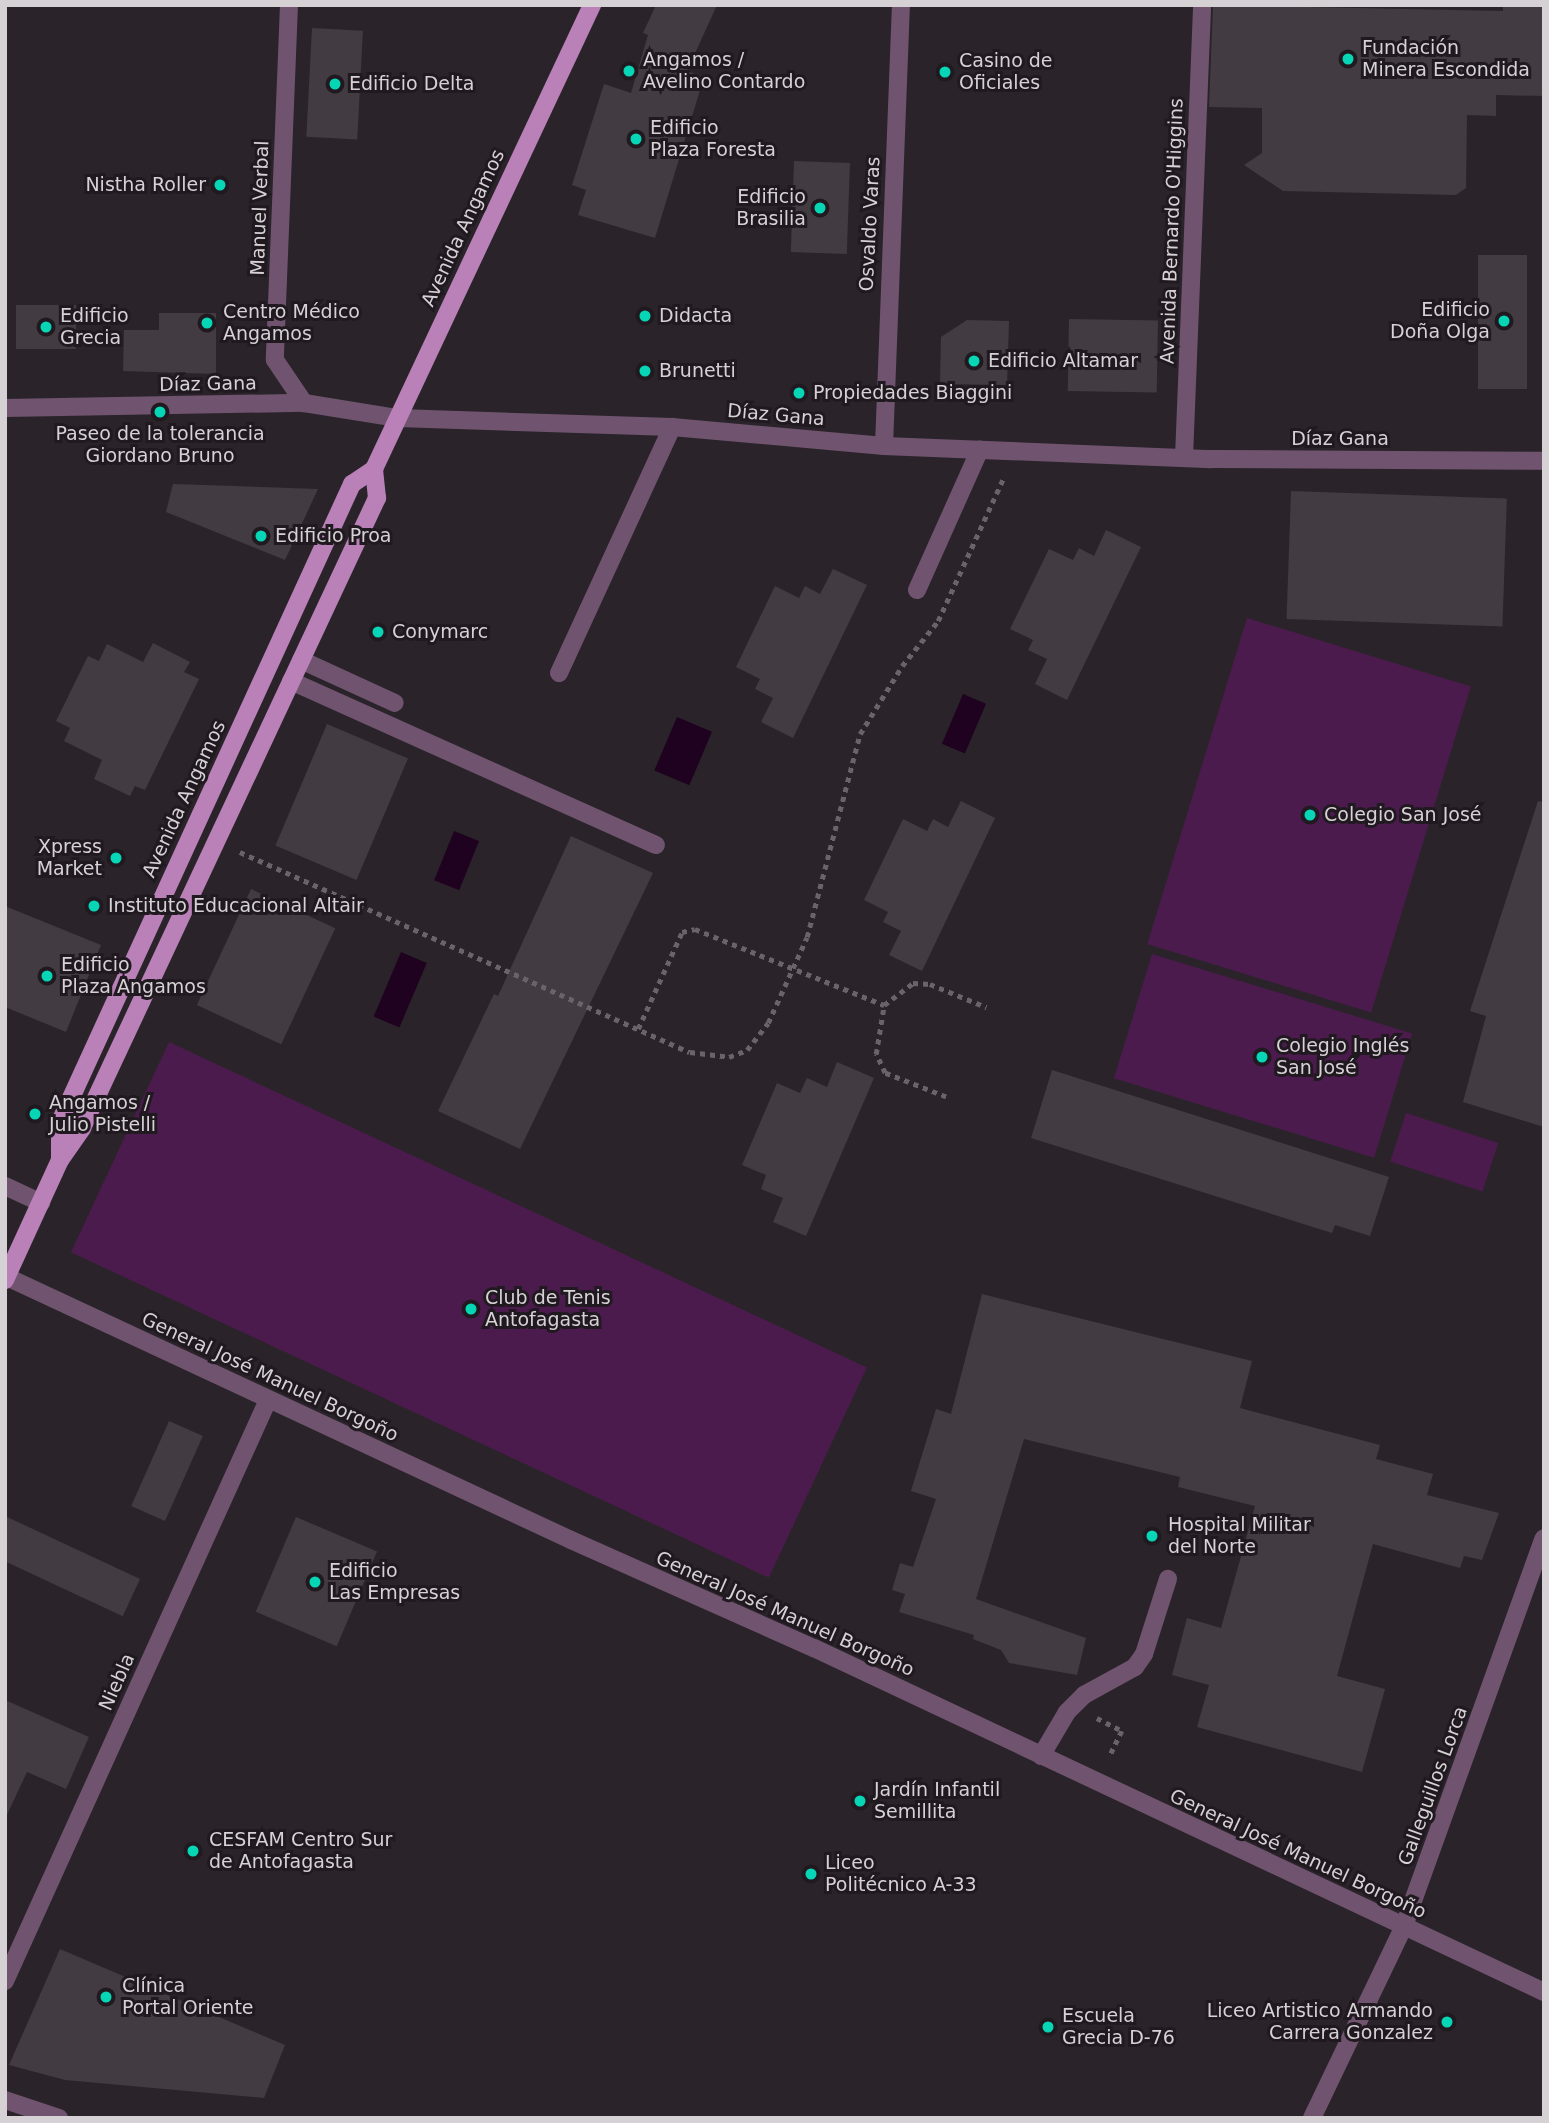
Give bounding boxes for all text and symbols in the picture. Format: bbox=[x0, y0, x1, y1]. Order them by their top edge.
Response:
place label: Fundación Minera Escondida bbox=[1362, 37, 1530, 81]
place label: Angamos / Avelino Contardo bbox=[643, 49, 805, 93]
place label: Casino de Oficiales bbox=[959, 50, 1053, 94]
marker: Fundación Minera Escondida bbox=[1340, 51, 1356, 67]
marker: Angamos / Avelino Contardo bbox=[621, 63, 637, 79]
marker: Casino de Oficiales bbox=[937, 64, 953, 80]
place label: Edificio Delta bbox=[349, 73, 474, 95]
marker: Edificio Delta bbox=[327, 76, 343, 92]
street label: Avenida Bernardo O'Higgins bbox=[1156, 98, 1188, 364]
place label: Edificio Plaza Foresta bbox=[650, 117, 776, 161]
marker: Edificio Plaza Foresta bbox=[628, 131, 644, 147]
street label: Manuel Verbal bbox=[246, 140, 274, 276]
street label: Avenida Angamos bbox=[417, 146, 509, 310]
street label: Osvaldo Varas bbox=[855, 156, 885, 292]
place label: Nistha Roller bbox=[85, 174, 206, 196]
marker: Nistha Roller bbox=[212, 177, 228, 193]
place label: Edificio Brasilia bbox=[736, 186, 806, 230]
marker: Edificio Brasilia bbox=[812, 200, 828, 216]
place label: Edificio Doña Olga bbox=[1390, 299, 1490, 343]
place label: Centro Médico Angamos bbox=[223, 301, 360, 345]
place label: Edificio Grecia bbox=[60, 305, 129, 349]
place label: Didacta bbox=[659, 305, 732, 327]
marker: Didacta bbox=[637, 308, 653, 324]
marker: Centro Médico Angamos bbox=[197, 313, 217, 333]
marker: Edificio Doña Olga bbox=[1496, 313, 1512, 329]
marker: Edificio Grecia bbox=[38, 319, 54, 335]
place label: Edificio Altamar bbox=[988, 350, 1138, 372]
marker: Edificio Altamar bbox=[966, 353, 982, 369]
place label: Brunetti bbox=[659, 360, 736, 382]
marker: Brunetti bbox=[637, 363, 653, 379]
street label: Díaz Gana bbox=[159, 372, 257, 396]
place label: Propiedades Biaggini bbox=[813, 382, 1012, 404]
marker: Propiedades Biaggini bbox=[791, 385, 807, 401]
street label: Díaz Gana bbox=[726, 399, 826, 431]
marker: Paseo de la tolerancia Giordano Bruno bbox=[152, 404, 168, 420]
place label: Paseo de la tolerancia Giordano Bruno bbox=[55, 423, 265, 467]
street label: Díaz Gana bbox=[1291, 428, 1389, 450]
place label: Edificio Proa bbox=[275, 525, 391, 547]
marker: Edificio Proa bbox=[253, 528, 269, 544]
place label: Conymarc bbox=[392, 621, 488, 643]
marker: Conymarc bbox=[370, 624, 386, 640]
street label: Avenida Angamos bbox=[138, 717, 230, 881]
place label: Colegio San José bbox=[1324, 804, 1481, 826]
marker: Colegio San José bbox=[1302, 807, 1318, 823]
place label: Xpress Market bbox=[37, 836, 102, 880]
marker: Xpress Market bbox=[108, 850, 124, 866]
place label: Instituto Educacional Altair bbox=[108, 895, 364, 917]
marker: Instituto Educacional Altair bbox=[86, 898, 102, 914]
place label: Edificio Plaza Angamos bbox=[61, 954, 206, 998]
marker: Edificio Plaza Angamos bbox=[39, 968, 55, 984]
place label: Colegio Inglés San José bbox=[1276, 1035, 1409, 1079]
marker: Colegio Inglés San José bbox=[1254, 1049, 1270, 1065]
place label: Angamos / Julio Pistelli bbox=[49, 1092, 156, 1136]
marker: Angamos / Julio Pistelli bbox=[27, 1106, 43, 1122]
place label: Club de Tenis Antofagasta bbox=[485, 1287, 611, 1331]
marker: Club de Tenis Antofagasta bbox=[463, 1301, 479, 1317]
street label: General José Manuel Borgoño bbox=[138, 1307, 402, 1447]
place label: Hospital Militar del Norte bbox=[1168, 1514, 1311, 1558]
marker: Hospital Militar del Norte bbox=[1142, 1526, 1162, 1546]
street label: General José Manuel Borgoño bbox=[652, 1547, 918, 1681]
place label: Edificio Las Empresas bbox=[329, 1560, 460, 1604]
marker: Edificio Las Empresas bbox=[307, 1574, 323, 1590]
street label: Niebla bbox=[94, 1650, 140, 1714]
street label: Galleguillos Lorca bbox=[1394, 1703, 1472, 1869]
place label: Jardín Infantil Semillita bbox=[874, 1779, 1000, 1823]
street label: General José Manuel Borgoño bbox=[1166, 1784, 1430, 1924]
marker: Jardín Infantil Semillita bbox=[852, 1793, 868, 1809]
place label: CESFAM Centro Sur de Antofagasta bbox=[209, 1829, 392, 1873]
marker: CESFAM Centro Sur de Antofagasta bbox=[183, 1841, 203, 1861]
place label: Liceo Politécnico A-33 bbox=[825, 1852, 977, 1896]
marker: Liceo Politécnico A-33 bbox=[803, 1866, 819, 1882]
place label: Clínica Portal Oriente bbox=[122, 1975, 254, 2019]
marker: Clínica Portal Oriente bbox=[96, 1987, 116, 2007]
place label: Liceo Artistico Armando Carrera Gonzalez bbox=[1207, 2000, 1433, 2044]
place label: Escuela Grecia D-76 bbox=[1062, 2005, 1175, 2049]
marker: Liceo Artistico Armando Carrera Gonzalez bbox=[1439, 2014, 1455, 2030]
marker: Escuela Grecia D-76 bbox=[1040, 2019, 1056, 2035]

